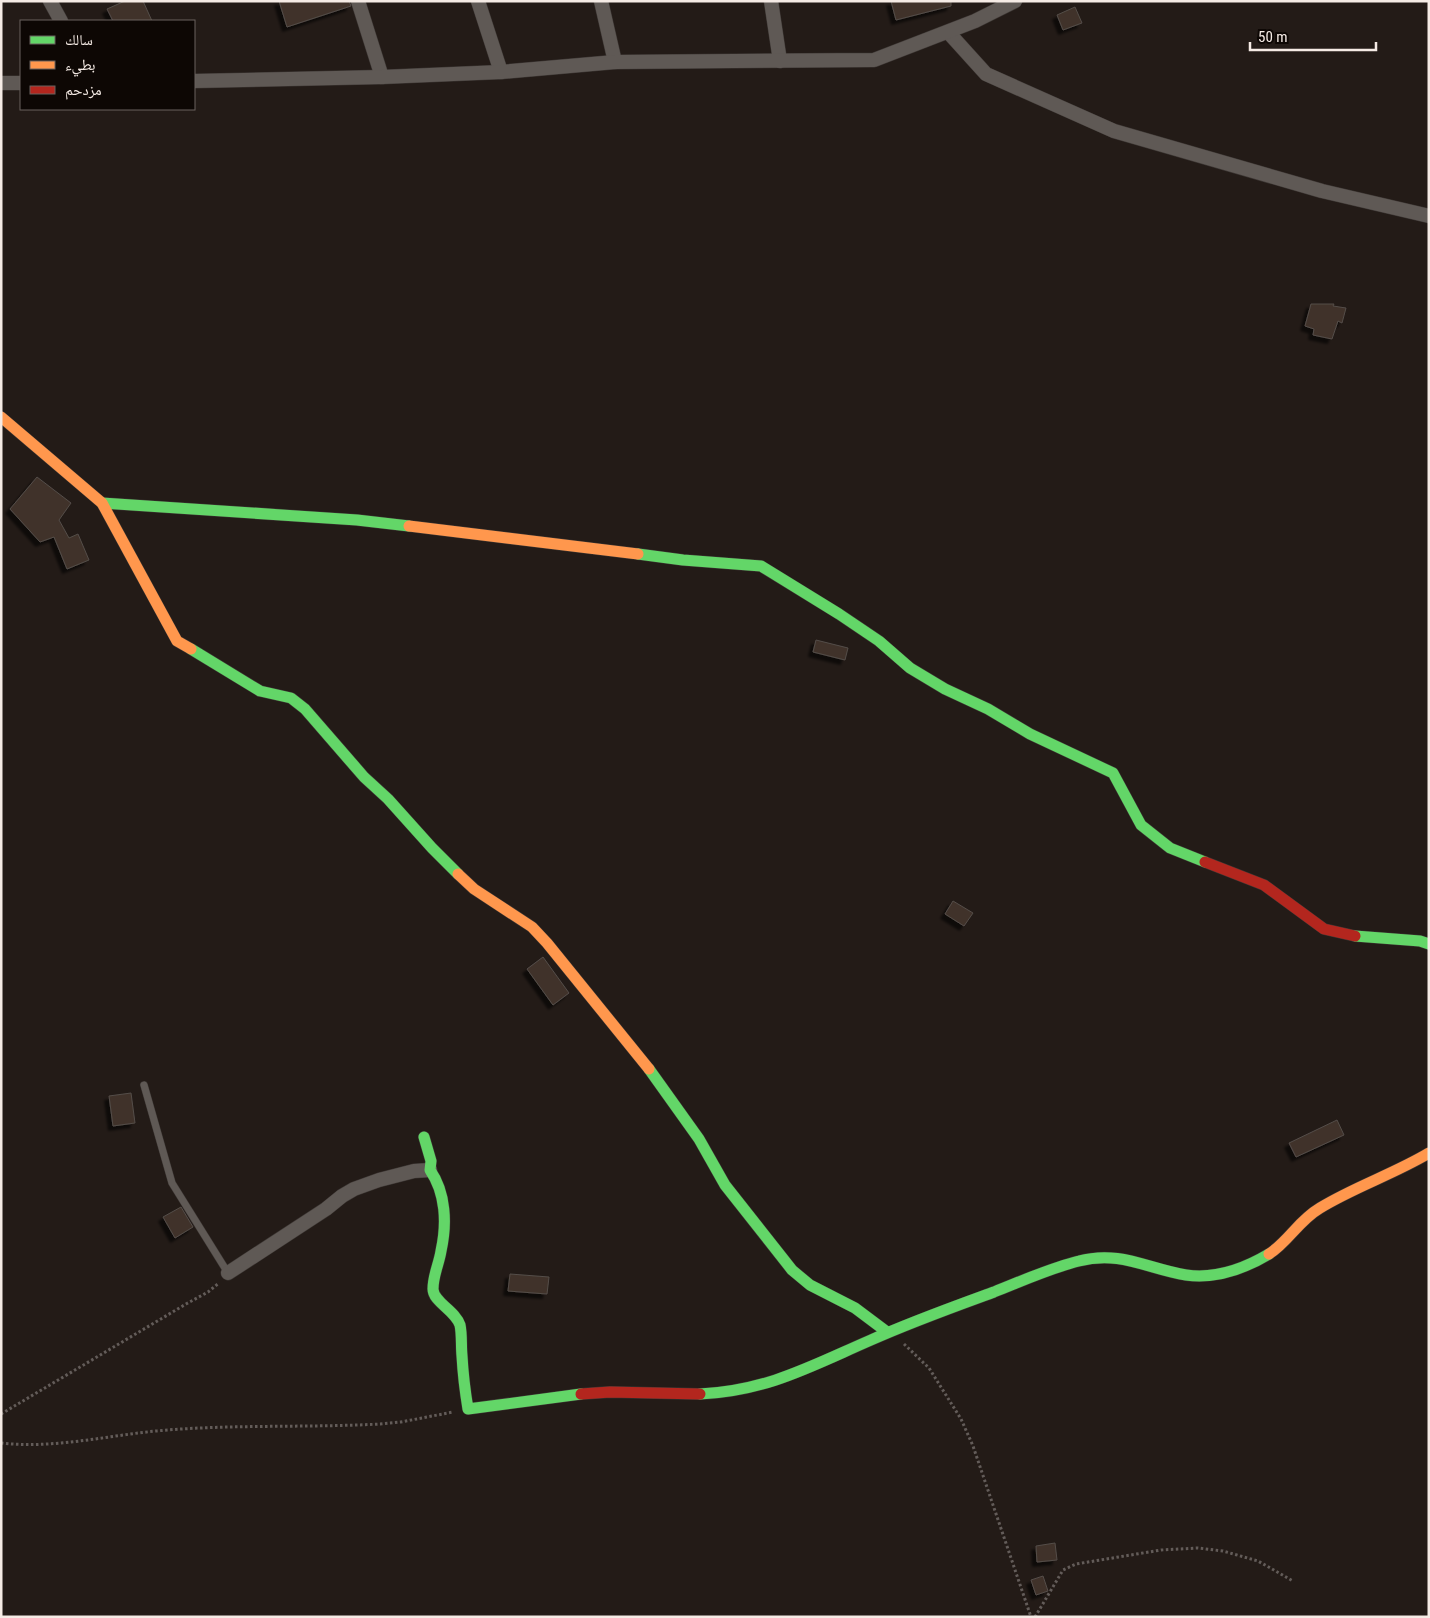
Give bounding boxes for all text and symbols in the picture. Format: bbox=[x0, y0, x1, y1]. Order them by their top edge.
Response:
legend bbox=[20, 20, 195, 110]
scale bar bbox=[1250, 20, 1376, 52]
text: 50 m bbox=[1258, 28, 1288, 46]
text: سالك bbox=[65, 31, 93, 49]
text: بطيء bbox=[65, 56, 95, 77]
text: مزدحم bbox=[65, 81, 102, 100]

